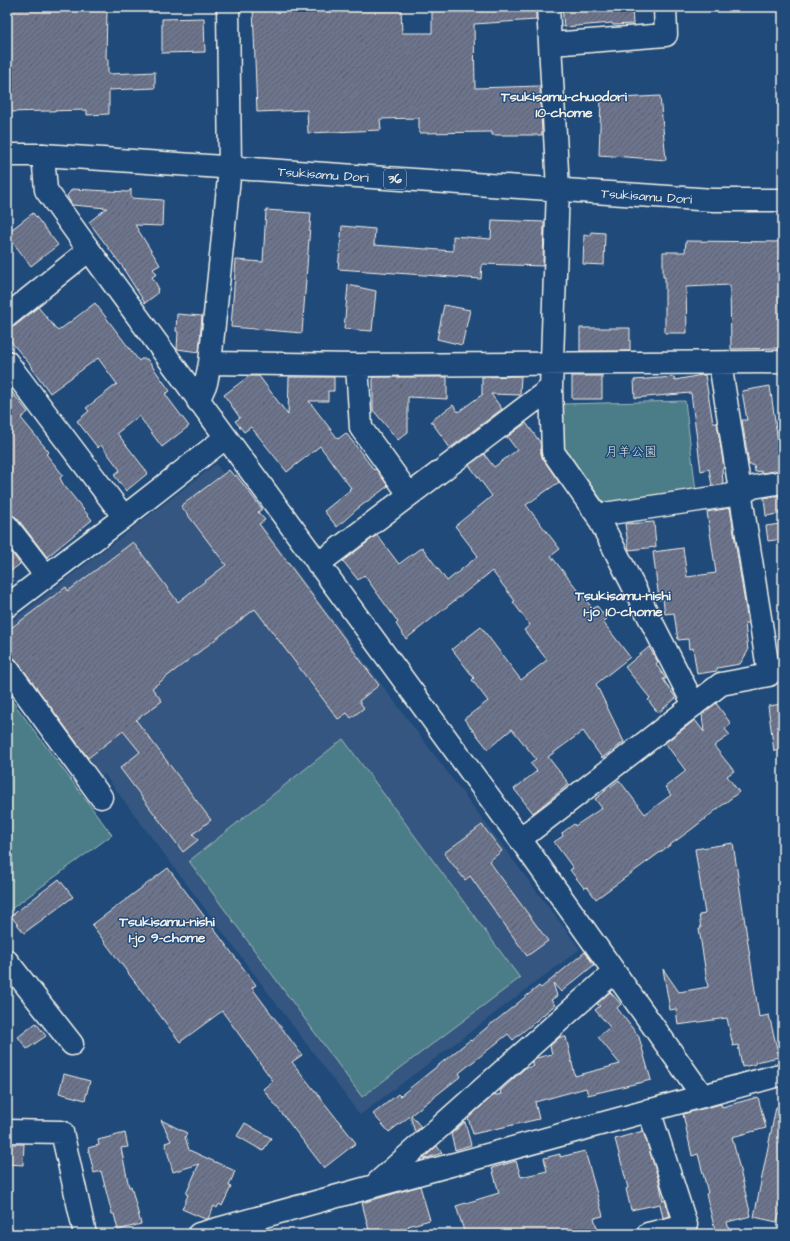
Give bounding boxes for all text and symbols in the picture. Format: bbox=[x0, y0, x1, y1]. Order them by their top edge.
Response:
district label: Tsukisamu-chuodori 10-chome bbox=[500, 87, 628, 123]
street label: Tsukisamu Dori bbox=[277, 163, 369, 187]
road number: 36 bbox=[384, 169, 406, 189]
street label: Tsukisamu Dori bbox=[600, 185, 693, 209]
park label: 月羊公園 bbox=[605, 443, 657, 461]
district label: Tsukisamu-nishi 1-jo 10-chome bbox=[574, 586, 672, 622]
district label: Tsukisamu-nishi 1-jo 9-chome bbox=[118, 912, 216, 948]

